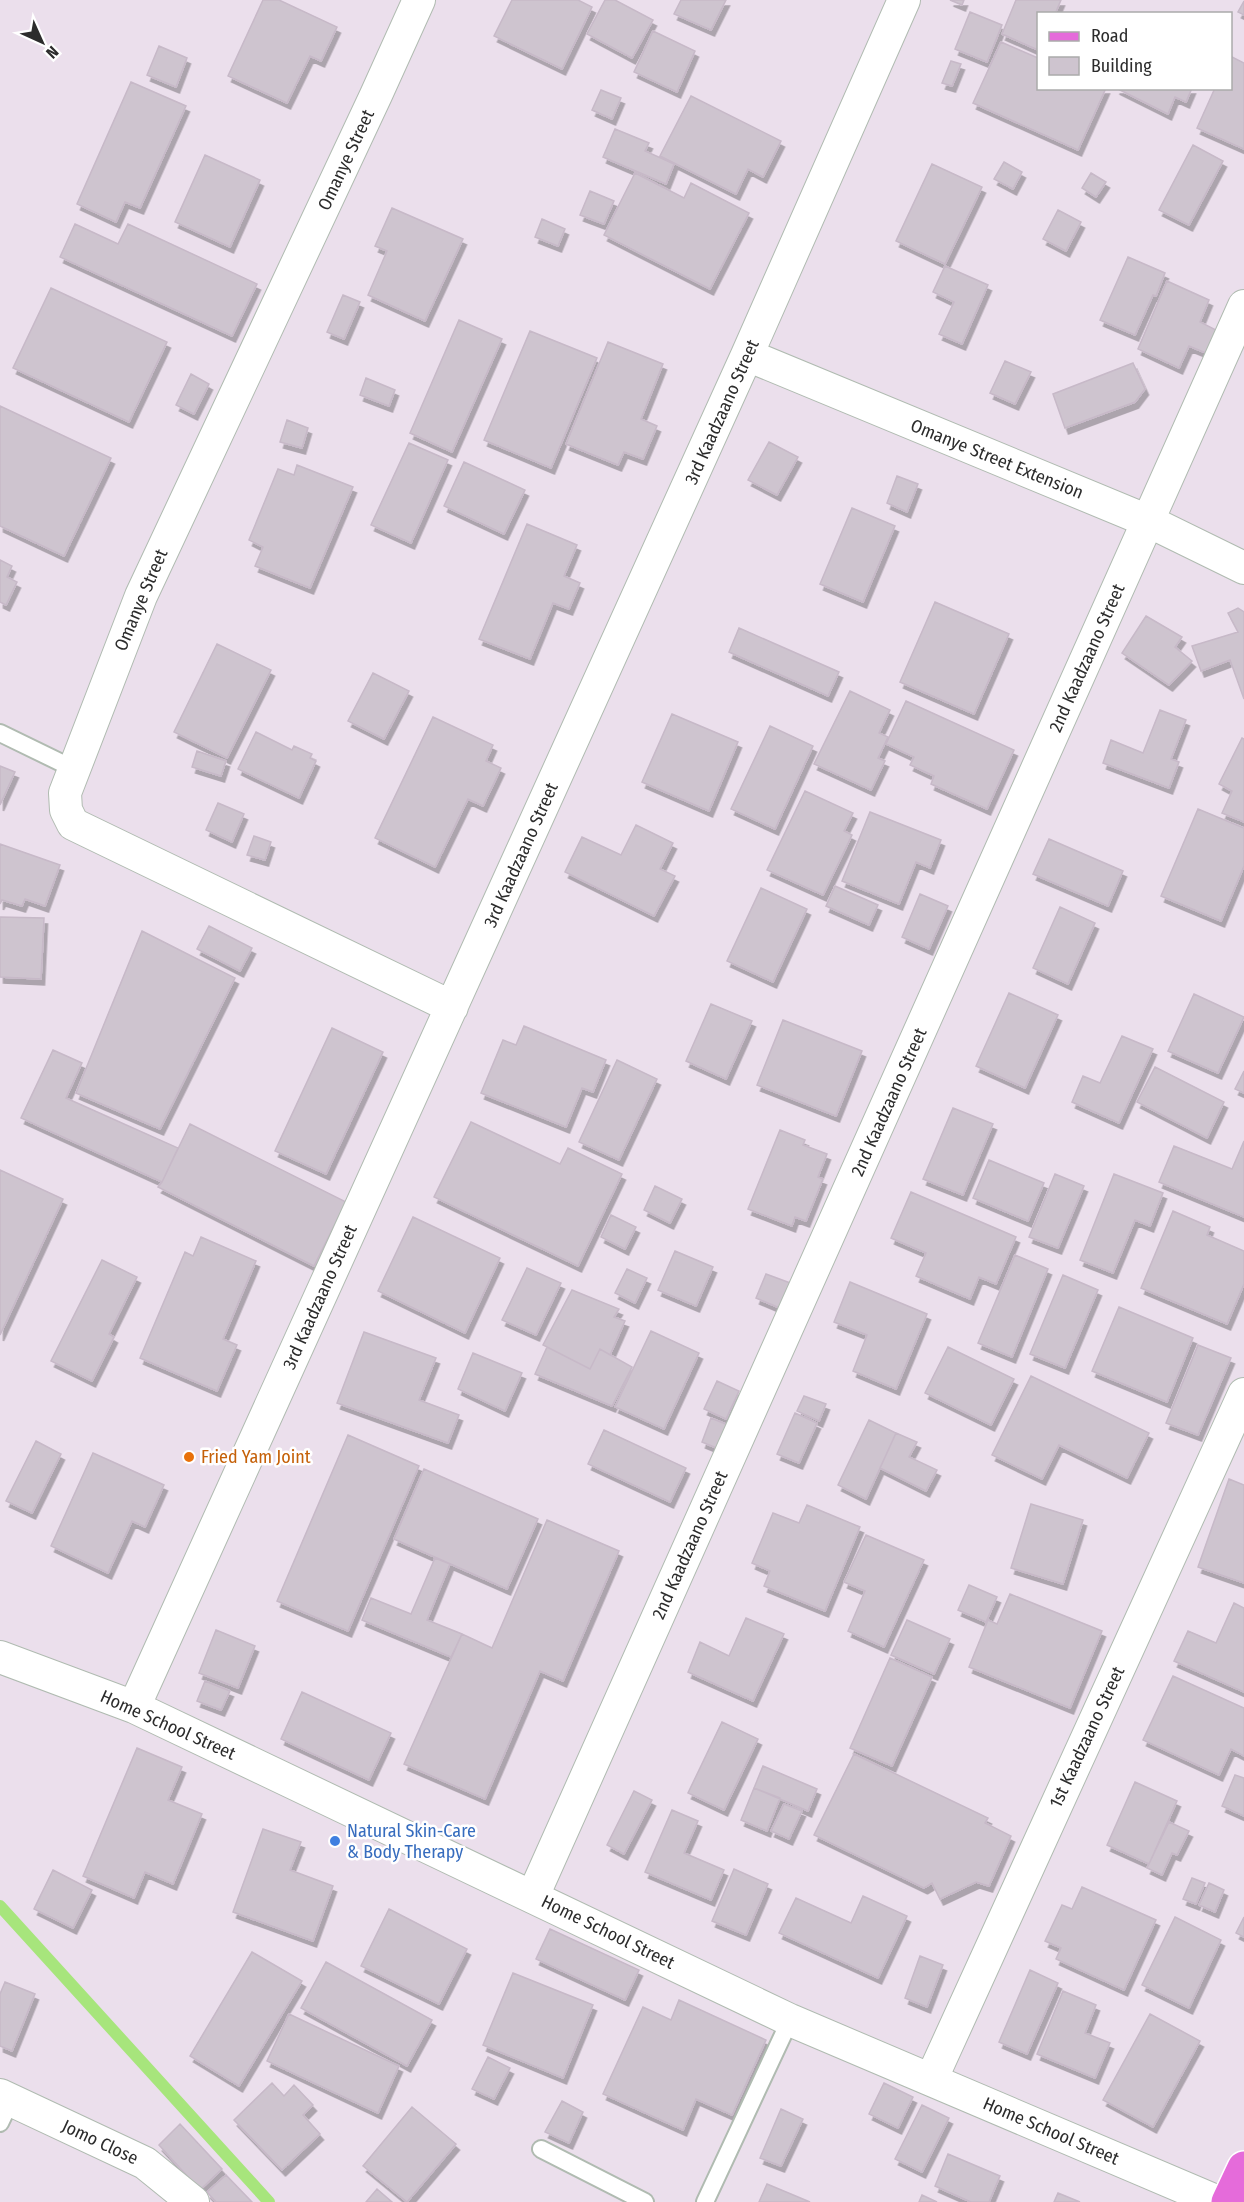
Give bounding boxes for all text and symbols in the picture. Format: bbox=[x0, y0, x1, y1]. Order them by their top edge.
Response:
north arrow bbox=[12, 12, 72, 72]
legend bbox=[1037, 12, 1232, 90]
text: Road bbox=[1091, 25, 1128, 47]
text: N bbox=[42, 42, 62, 62]
text: Building bbox=[1091, 55, 1152, 77]
street label: Omanye Street bbox=[313, 106, 379, 214]
street label: 3rd Kaadzaano Street bbox=[680, 336, 764, 488]
street label: Omanye Street Extension bbox=[907, 414, 1087, 504]
street label: Omanye Street bbox=[110, 546, 172, 654]
street label: 2nd Kaadzaano Street bbox=[1044, 580, 1130, 735]
street label: 3rd Kaadzaano Street bbox=[479, 779, 563, 931]
street label: 2nd Kaadzaano Street bbox=[846, 1024, 932, 1179]
street label: 3rd Kaadzaano Street bbox=[278, 1221, 362, 1373]
place label: Fried Yam Joint bbox=[201, 1446, 311, 1468]
marker: Fried Yam Joint bbox=[182, 1450, 196, 1464]
street label: 2nd Kaadzaano Street bbox=[647, 1467, 733, 1622]
street label: 1st Kaadzaano Street bbox=[1045, 1663, 1129, 1811]
street label: Home School Street bbox=[97, 1685, 239, 1765]
place label: Natural Skin-Care & Body Therapy bbox=[347, 1820, 476, 1863]
marker: Natural Skin-Care & Body Therapy bbox=[328, 1834, 342, 1848]
street label: Home School Street bbox=[538, 1890, 678, 1974]
street label: Home School Street bbox=[980, 2092, 1122, 2170]
street label: Jomo Close bbox=[58, 2115, 142, 2169]

